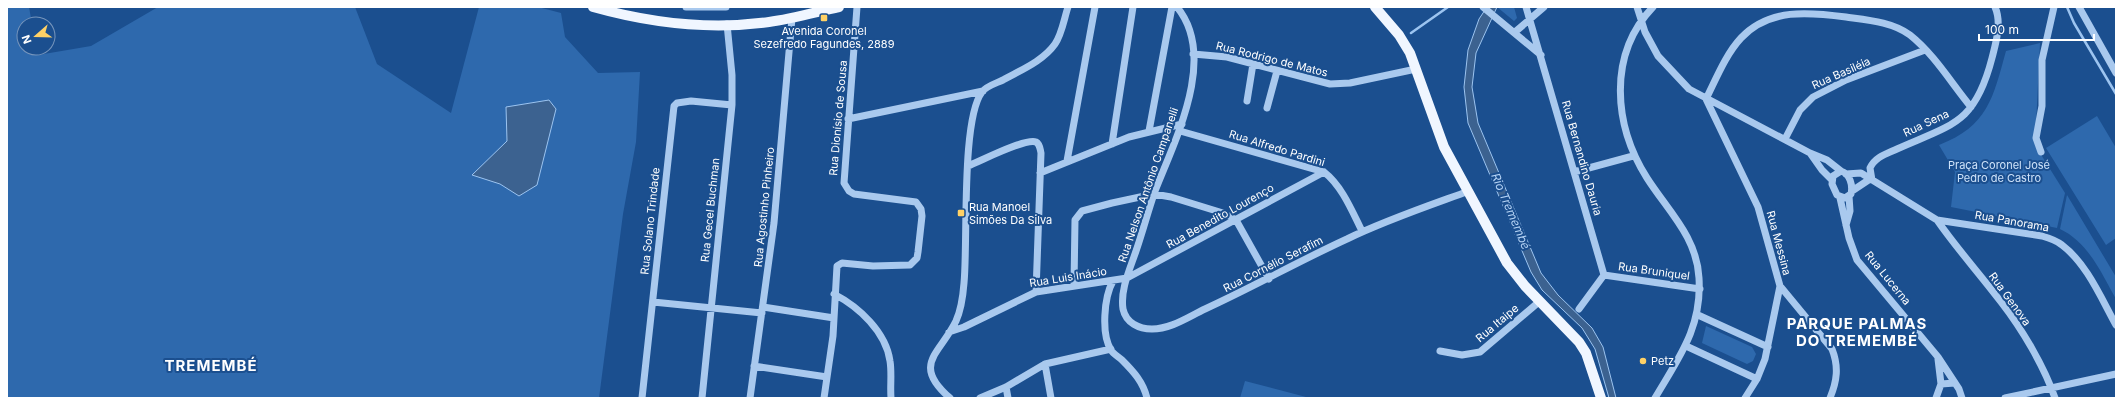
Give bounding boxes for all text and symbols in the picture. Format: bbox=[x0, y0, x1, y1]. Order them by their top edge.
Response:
marker: Avenida Coronel Sezefredo Fagundes, 2889 bbox=[819, 13, 829, 23]
north arrow bbox=[16, 16, 56, 56]
scale bar bbox=[1979, 16, 2094, 42]
text: 100 m bbox=[1985, 22, 2019, 37]
place label: Avenida Coronel Sezefredo Fagundes, 2889 bbox=[753, 24, 895, 51]
text: N bbox=[19, 33, 35, 46]
street label: Rua Rodrigo de Matos bbox=[1215, 38, 1330, 80]
street label: Rua Basiléia bbox=[1810, 54, 1872, 92]
street label: Rua Dionísio de Sousa bbox=[826, 60, 850, 176]
street label: Rua Bernandino Dauria bbox=[1559, 99, 1605, 217]
street label: Rua Nelson Antônio Campanelli bbox=[1115, 106, 1181, 264]
street label: Rua Sena bbox=[1901, 106, 1951, 140]
street label: Rua Alfredo Pardini bbox=[1227, 127, 1327, 169]
street label: Rua Agostinho Pinheiro bbox=[751, 146, 777, 268]
street label: Rua Gecel Buchman bbox=[698, 157, 722, 263]
park label: Praça Coronel José Pedro de Castro bbox=[1948, 158, 2050, 185]
street label: Rua Solano Trindade bbox=[637, 167, 663, 275]
water label: Rio Tremembé bbox=[1488, 170, 1534, 252]
street label: Rua Benedito Lourenço bbox=[1164, 180, 1277, 251]
place label: Rua Manoel Simões Da Silva bbox=[969, 200, 1052, 227]
marker: Rua Manoel Simões Da Silva bbox=[956, 208, 966, 218]
street label: Rua Panorama bbox=[1974, 208, 2050, 234]
street label: Rua Messina bbox=[1764, 209, 1794, 277]
street label: Rua Cornélio Serafim bbox=[1221, 233, 1325, 295]
street label: Rua Lucerna bbox=[1862, 248, 1914, 308]
street label: Rua Bruniquel bbox=[1617, 259, 1691, 283]
street label: Rua Luis Inácio bbox=[1028, 264, 1108, 290]
street label: Rua Genova bbox=[1986, 270, 2034, 328]
street label: Rua Itaipe bbox=[1473, 301, 1521, 345]
district label: PARQUE PALMAS DO TREMEMBÉ bbox=[1787, 314, 1927, 350]
place label: Petz bbox=[1651, 354, 1674, 368]
district label: TREMEMBÉ bbox=[164, 356, 258, 375]
marker: Petz bbox=[1638, 356, 1648, 366]

